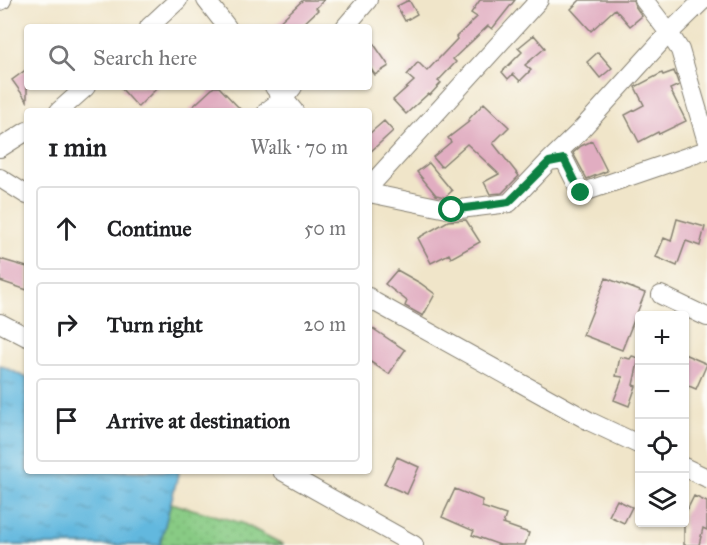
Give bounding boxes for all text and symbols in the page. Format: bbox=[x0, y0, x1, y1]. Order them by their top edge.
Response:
search box bbox=[24, 24, 372, 90]
icon: search bbox=[45, 41, 78, 74]
text: Search here bbox=[93, 44, 197, 71]
text: 1 min bbox=[48, 131, 107, 163]
text: Walk · 70 m bbox=[250, 135, 348, 159]
route end bbox=[567, 179, 593, 205]
route start bbox=[438, 196, 464, 222]
icon: ahead bbox=[50, 212, 83, 245]
text: Continue bbox=[107, 215, 192, 242]
text: 50 m bbox=[304, 216, 346, 240]
icon: right bbox=[50, 308, 83, 341]
text: Turn right bbox=[107, 311, 203, 338]
map controls bbox=[635, 311, 689, 527]
button: + bbox=[635, 311, 689, 365]
text: 20 m bbox=[303, 312, 346, 336]
button: − bbox=[635, 365, 689, 419]
icon: arrive bbox=[50, 404, 83, 437]
text: Arrive at destination bbox=[107, 407, 290, 434]
button: locate bbox=[635, 419, 689, 473]
button: layers bbox=[635, 473, 689, 527]

